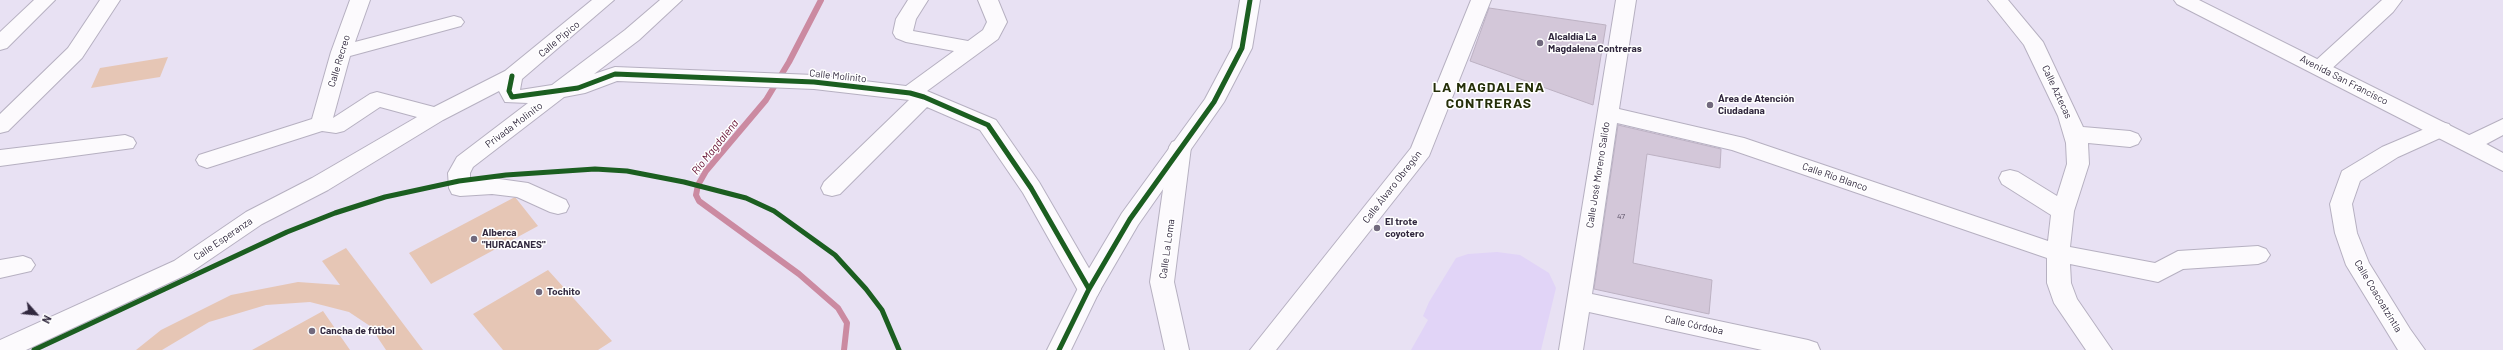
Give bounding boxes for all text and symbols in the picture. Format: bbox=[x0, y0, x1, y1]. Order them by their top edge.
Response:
street label: Calle Pipico bbox=[536, 18, 582, 60]
place label: Alcaldía La Magdalena Contreras bbox=[1548, 31, 1642, 54]
street label: Calle Recreo bbox=[325, 33, 353, 89]
marker: Alcaldía La Magdalena Contreras bbox=[1535, 38, 1545, 48]
street label: Avenida San Francisco bbox=[2298, 53, 2390, 107]
street label: Calle Aztecas bbox=[2039, 63, 2075, 121]
street label: Calle Molinito bbox=[809, 67, 867, 85]
district label: LA MAGDALENA CONTRERAS bbox=[1433, 79, 1545, 112]
place label: Área de Atención Ciudadana bbox=[1718, 93, 1794, 116]
street label: Privada Molinito bbox=[483, 100, 545, 150]
marker: Área de Atención Ciudadana bbox=[1705, 100, 1715, 110]
water label: Río Magdalena bbox=[689, 117, 741, 177]
street label: Calle José Moreno Salido bbox=[1584, 121, 1612, 229]
street label: Calle Álvaro Obregón bbox=[1360, 148, 1424, 226]
street label: Calle Río Blanco bbox=[1801, 160, 1869, 194]
house number: 47 bbox=[1617, 211, 1625, 221]
street label: Calle Esperanza bbox=[191, 215, 255, 263]
place label: El trote coyotero bbox=[1385, 216, 1424, 240]
street label: Calle La Loma bbox=[1157, 218, 1177, 280]
marker: El trote coyotero bbox=[1372, 223, 1382, 233]
place label: Alberca "HURACANES" bbox=[482, 227, 546, 250]
marker: Alberca "HURACANES" bbox=[469, 234, 479, 244]
street label: Calle Coacoatzintla bbox=[2352, 258, 2404, 334]
place label: Tochito bbox=[547, 286, 580, 298]
marker: Tochito bbox=[534, 287, 544, 297]
north arrow bbox=[16, 294, 56, 334]
text: N bbox=[40, 313, 55, 326]
street label: Calle Córdoba bbox=[1664, 313, 1724, 337]
place label: Cancha de fútbol bbox=[320, 325, 395, 337]
marker: Cancha de fútbol bbox=[307, 326, 317, 336]

